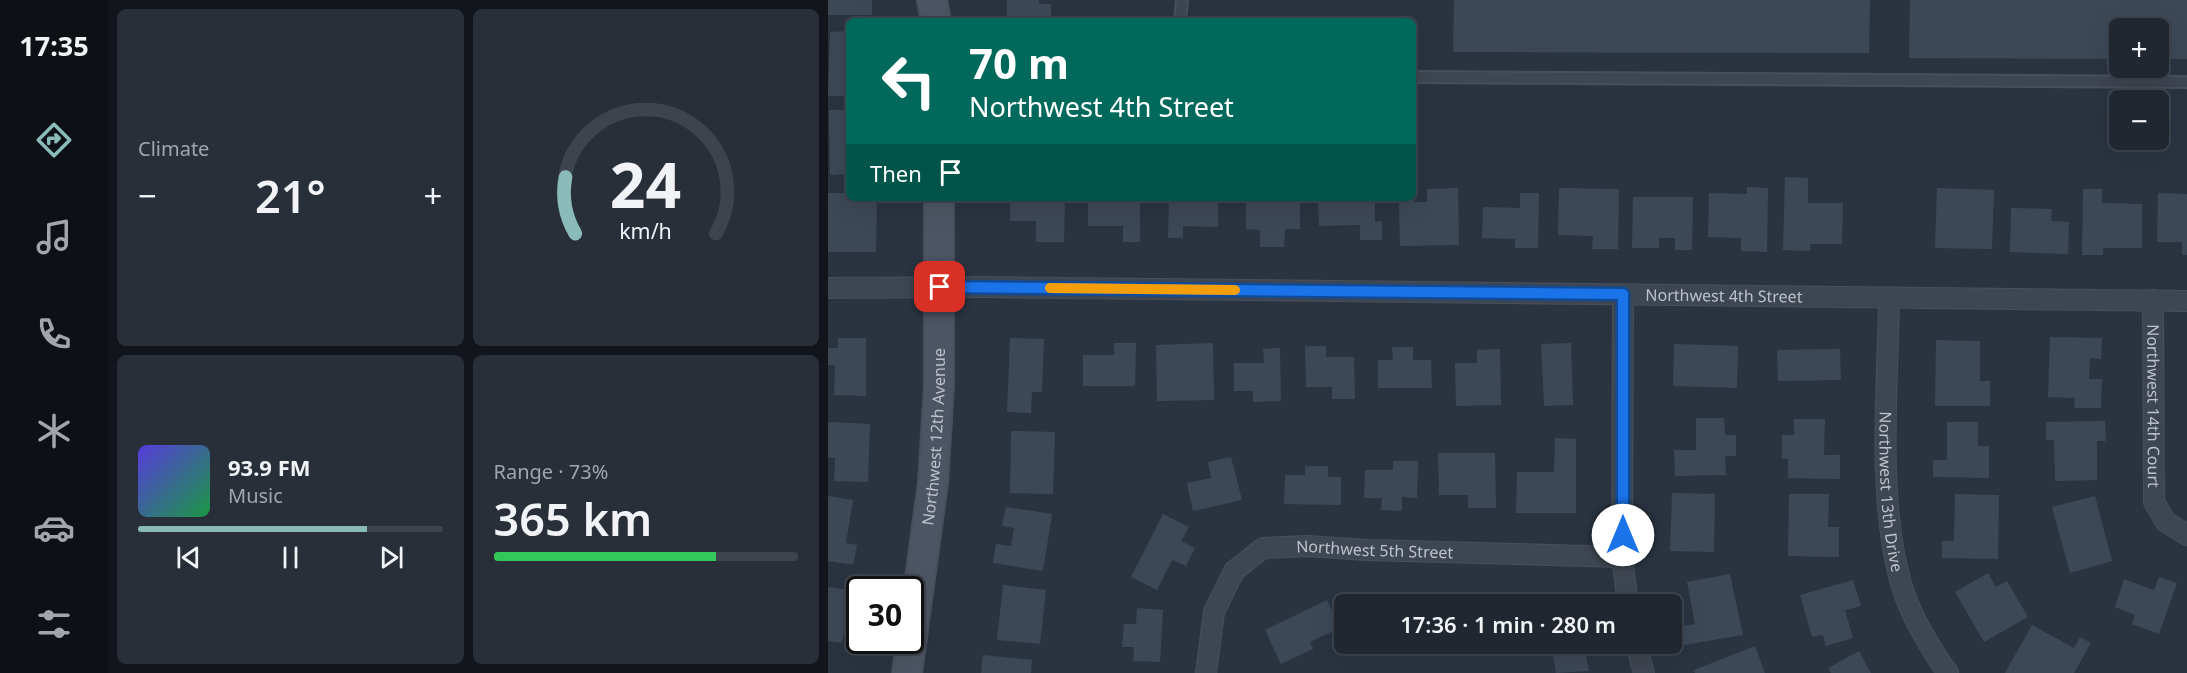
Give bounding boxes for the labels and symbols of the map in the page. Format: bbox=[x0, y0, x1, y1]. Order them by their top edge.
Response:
pin bbox=[914, 261, 965, 312]
street label: Northwest 4th Street bbox=[1645, 284, 1803, 308]
street label: Northwest 14th Court bbox=[2142, 324, 2165, 488]
street label: Northwest 12th Avenue bbox=[916, 348, 950, 527]
street label: Northwest 13th Drive bbox=[1874, 411, 1909, 574]
position arrow bbox=[1591, 503, 1655, 567]
street label: Northwest 5th Street bbox=[1296, 535, 1454, 563]
speed limit sign: 30 bbox=[846, 576, 924, 654]

